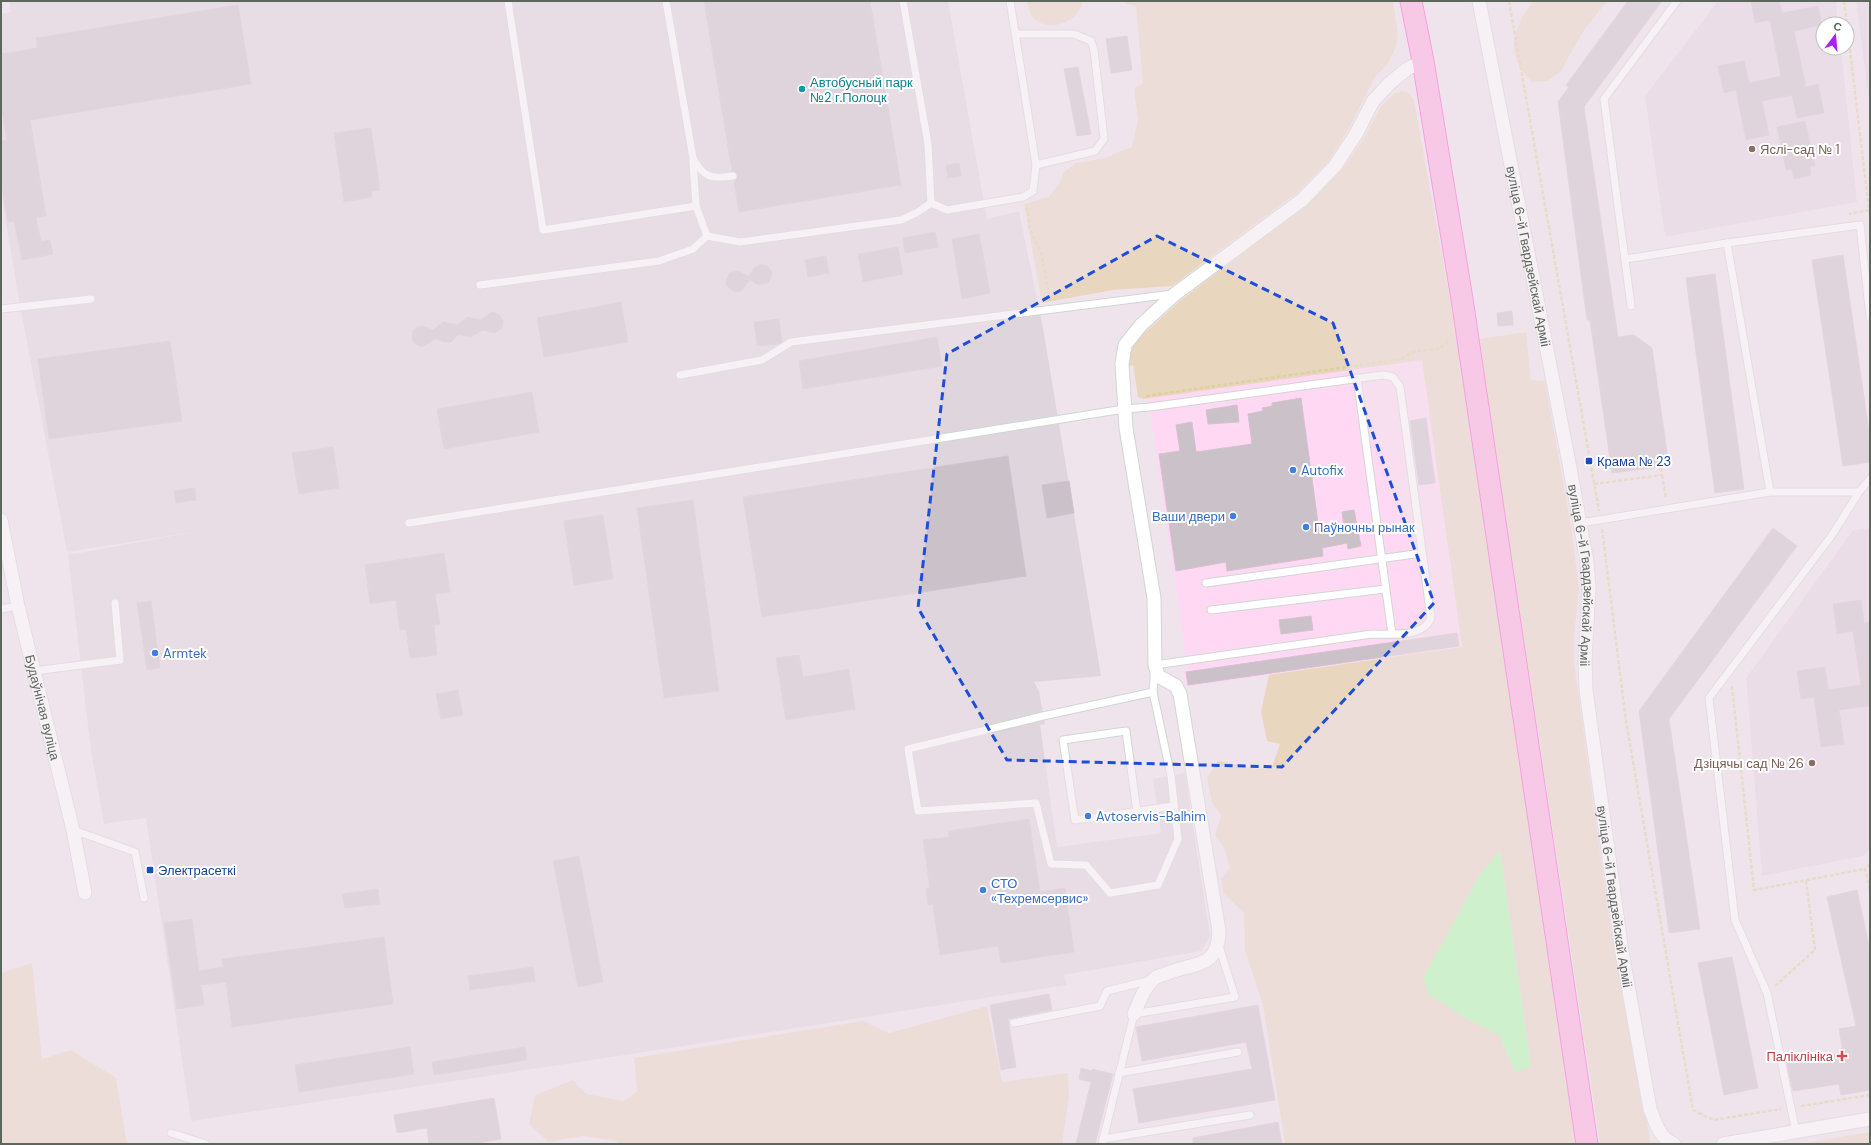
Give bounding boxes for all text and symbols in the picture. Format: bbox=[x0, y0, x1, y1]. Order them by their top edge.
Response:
north arrow bbox=[1815, 16, 1855, 56]
text: С bbox=[1832, 19, 1844, 34]
place label: Автобусный парк №2 г.Полоцк bbox=[810, 74, 913, 106]
marker: Автобусный парк №2 г.Полоцк bbox=[797, 84, 807, 94]
place label: Яслі-сад № 1 bbox=[1760, 141, 1840, 158]
marker: Яслі-сад № 1 bbox=[1747, 144, 1757, 154]
street label: вуліца 6-й Гвардзейскай Арміі bbox=[1502, 165, 1554, 348]
place label: Крама № 23 bbox=[1597, 453, 1671, 470]
marker: Крама № 23 bbox=[1584, 456, 1594, 466]
place label: Autofix bbox=[1301, 462, 1344, 479]
marker: Autofix bbox=[1288, 465, 1298, 475]
street label: вуліца 6-й Гвардзейскай Арміі bbox=[1564, 483, 1597, 667]
place label: Ваши двери bbox=[1152, 508, 1225, 525]
marker: Ваши двери bbox=[1228, 511, 1238, 521]
place label: Паўночны рынак bbox=[1314, 519, 1415, 536]
marker: Паўночны рынак bbox=[1301, 522, 1311, 532]
place label: Armtek bbox=[163, 645, 207, 662]
marker: Armtek bbox=[150, 648, 160, 658]
street label: Будаўнічая вуліца bbox=[21, 653, 64, 763]
place label: Дзіцячы сад № 26 bbox=[1694, 755, 1804, 772]
marker: Дзіцячы сад № 26 bbox=[1807, 758, 1817, 768]
street label: вуліца 6-й Гвардзейскай Арміі bbox=[1593, 804, 1636, 989]
place label: Avtoservis-Balhim bbox=[1096, 808, 1206, 825]
marker: Avtoservis-Balhim bbox=[1083, 811, 1093, 821]
place label: Электрасеткі bbox=[158, 862, 236, 879]
marker: Электрасеткі bbox=[145, 865, 155, 875]
place label: СТО «Техремсервис» bbox=[991, 875, 1089, 907]
marker: СТО «Техремсервис» bbox=[978, 885, 988, 895]
place label: Паліклініка bbox=[1766, 1048, 1834, 1065]
marker: Паліклініка bbox=[1836, 1050, 1848, 1062]

